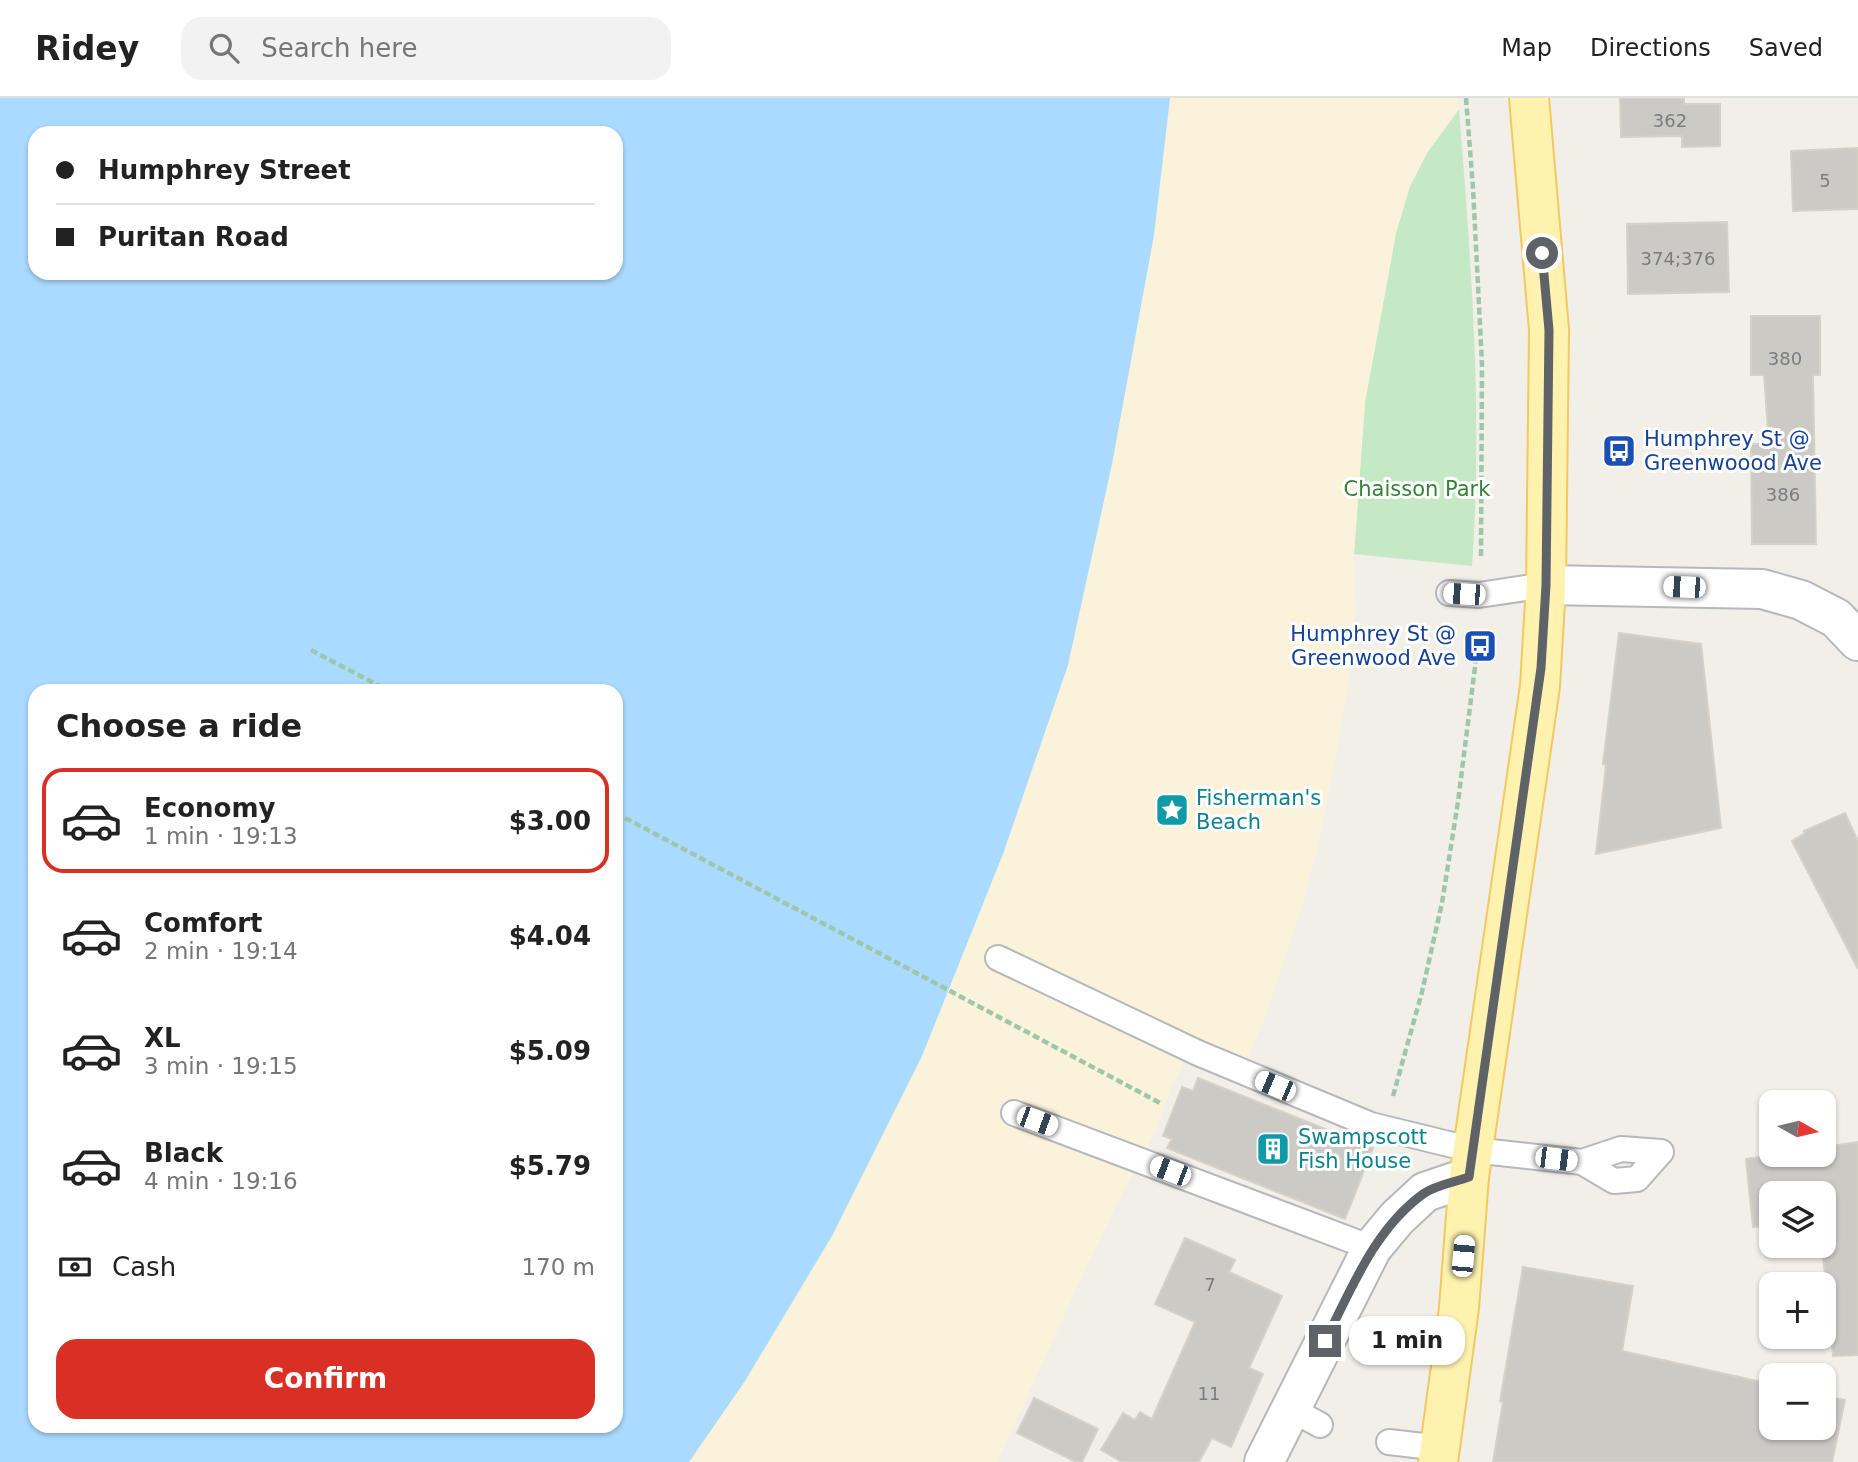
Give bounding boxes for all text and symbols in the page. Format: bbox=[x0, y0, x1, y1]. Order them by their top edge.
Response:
search box bbox=[181, 17, 671, 80]
text: Ridey bbox=[35, 29, 139, 68]
icon: search bbox=[205, 29, 243, 67]
text: Search here bbox=[261, 33, 417, 63]
text: Map bbox=[1501, 34, 1552, 62]
text: Directions bbox=[1590, 34, 1711, 62]
text: Saved bbox=[1749, 34, 1823, 62]
house number: 362 bbox=[1653, 110, 1687, 131]
text: Humphrey Street bbox=[98, 155, 351, 185]
house number: 5 bbox=[1819, 170, 1831, 191]
text: Puritan Road bbox=[98, 222, 289, 252]
route start bbox=[1526, 237, 1558, 269]
house number: 374;376 bbox=[1641, 248, 1715, 269]
house number: 380 bbox=[1768, 348, 1802, 369]
place label: Humphrey St @ Greenwoood Ave bbox=[1644, 427, 1822, 475]
bus stop icon: Humphrey St @ Greenwoood Ave bbox=[1600, 432, 1638, 470]
park label: Chaisson Park bbox=[1344, 477, 1491, 501]
house number: 386 bbox=[1766, 484, 1800, 505]
car bbox=[1663, 576, 1706, 598]
car bbox=[1443, 582, 1486, 606]
place label: Humphrey St @ Greenwood Ave bbox=[1290, 622, 1456, 670]
bus stop icon: Humphrey St @ Greenwood Ave bbox=[1461, 627, 1499, 665]
text: Choose a ride bbox=[56, 707, 302, 745]
place label: Fisherman's Beach bbox=[1196, 786, 1321, 834]
icon: car bbox=[60, 789, 123, 852]
place icon: Fisherman's Beach bbox=[1153, 791, 1191, 829]
text: Economy bbox=[144, 793, 275, 823]
text: $3.00 bbox=[509, 806, 591, 836]
text: 1 min · 19:13 bbox=[144, 823, 298, 849]
icon: car bbox=[60, 904, 123, 967]
text: Comfort bbox=[144, 908, 262, 938]
text: $4.04 bbox=[509, 921, 591, 951]
text: 2 min · 19:14 bbox=[144, 938, 298, 964]
icon: car bbox=[60, 1019, 123, 1082]
text: XL bbox=[144, 1023, 181, 1053]
text: $5.09 bbox=[509, 1036, 591, 1066]
text: 3 min · 19:15 bbox=[144, 1053, 298, 1079]
car bbox=[1252, 1068, 1299, 1104]
north arrow bbox=[1759, 1090, 1836, 1167]
map controls bbox=[1759, 1090, 1836, 1440]
car bbox=[1014, 1104, 1061, 1138]
place label: Swampscott Fish House bbox=[1298, 1125, 1427, 1173]
building icon: Swampscott Fish House bbox=[1254, 1130, 1292, 1168]
icon: car bbox=[60, 1134, 123, 1197]
text: Black bbox=[144, 1138, 223, 1168]
car bbox=[1534, 1146, 1579, 1172]
text: $5.79 bbox=[509, 1151, 591, 1181]
car bbox=[1147, 1154, 1194, 1188]
text: 4 min · 19:16 bbox=[144, 1168, 298, 1194]
button: layers bbox=[1759, 1181, 1836, 1258]
car bbox=[1451, 1234, 1476, 1278]
icon: cash bbox=[56, 1248, 94, 1286]
text: Cash bbox=[112, 1252, 176, 1282]
text: 170 m bbox=[521, 1254, 595, 1280]
button: + bbox=[1759, 1272, 1836, 1349]
house number: 7 bbox=[1204, 1274, 1216, 1295]
callout: 1 min bbox=[1350, 1316, 1465, 1366]
route end bbox=[1309, 1325, 1341, 1357]
text: 1 min bbox=[1371, 1327, 1443, 1353]
button: Confirm bbox=[56, 1339, 595, 1419]
button: − bbox=[1759, 1363, 1836, 1440]
house number: 11 bbox=[1198, 1383, 1220, 1404]

